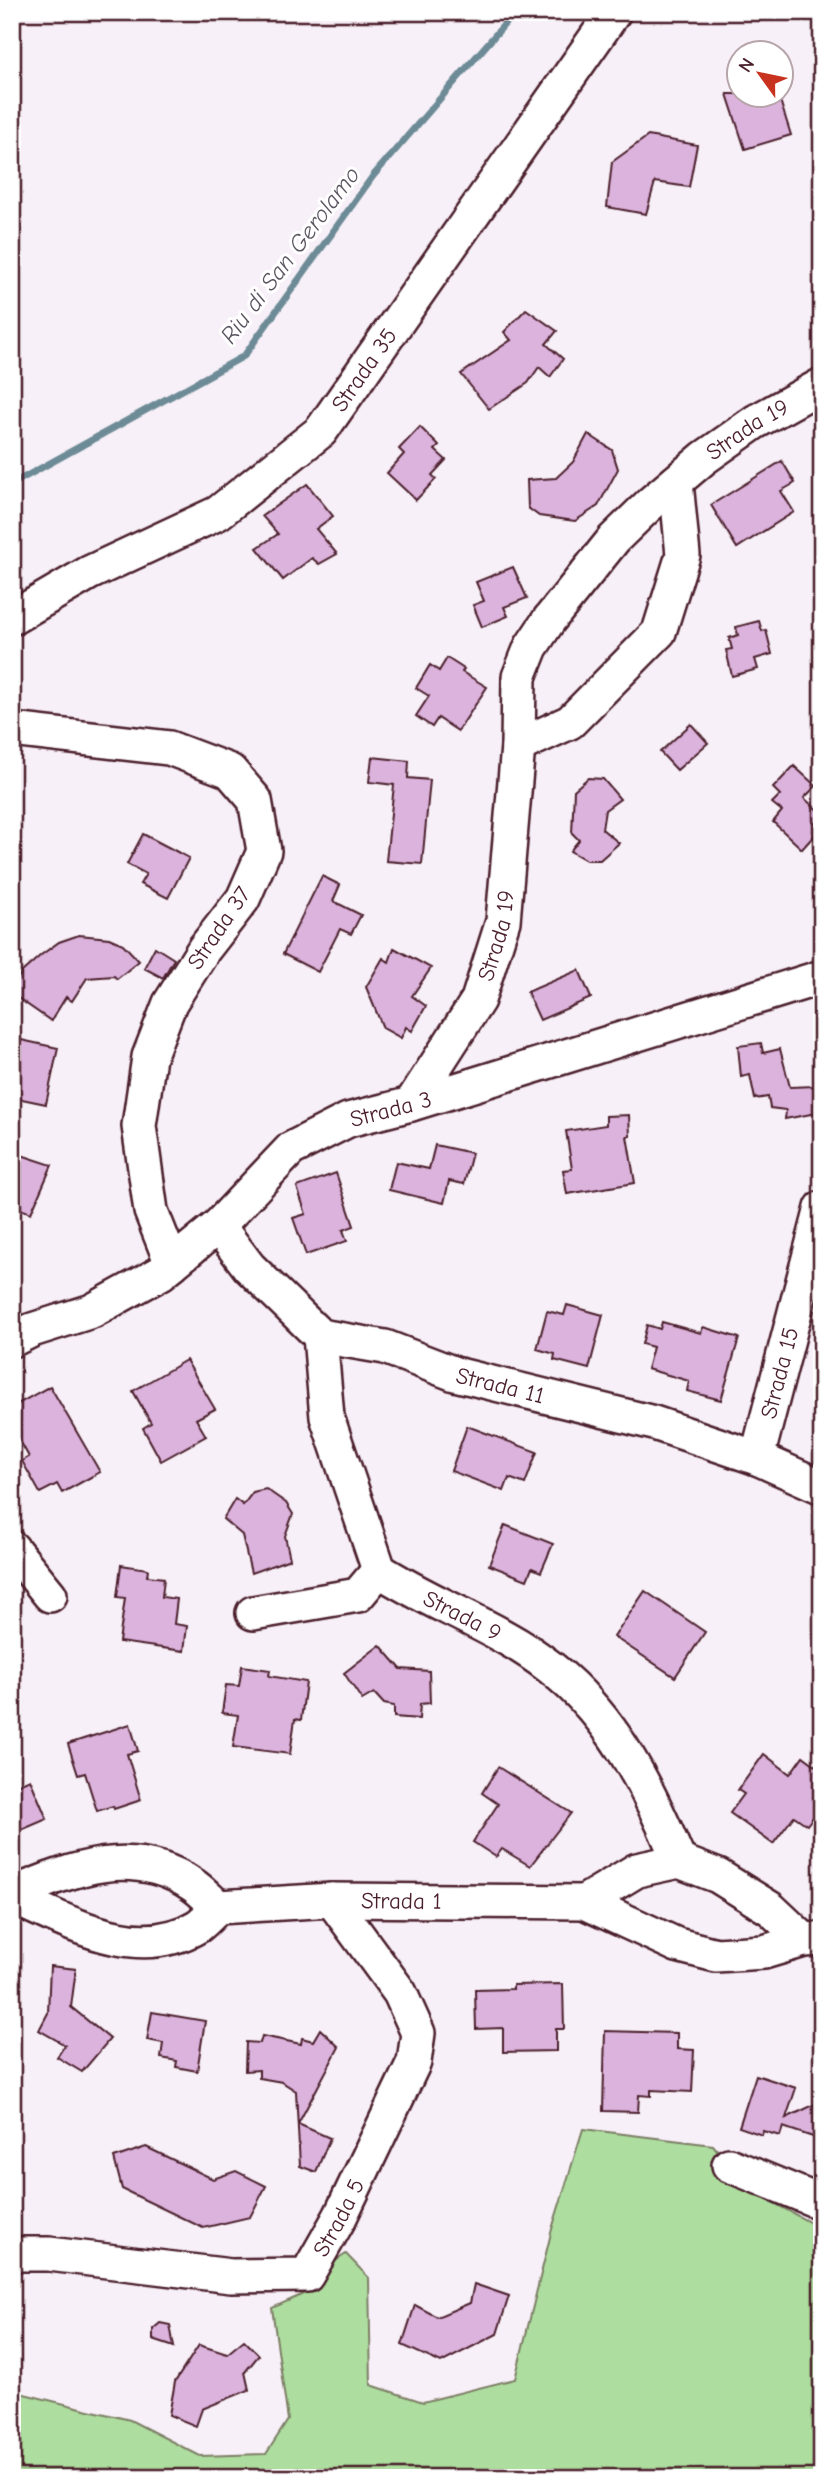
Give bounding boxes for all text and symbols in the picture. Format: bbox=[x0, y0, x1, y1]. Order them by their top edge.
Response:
north arrow bbox=[726, 38, 796, 108]
text: N bbox=[734, 54, 759, 76]
water label: Riu di San Gerolamo bbox=[214, 161, 366, 349]
street label: Strada 35 bbox=[325, 323, 402, 417]
street label: Strada 19 bbox=[701, 393, 793, 466]
street label: Strada 37 bbox=[181, 881, 257, 975]
street label: Strada 19 bbox=[471, 889, 519, 984]
street label: Strada 3 bbox=[347, 1085, 435, 1133]
street label: Strada 15 bbox=[754, 1324, 804, 1421]
street label: Strada 11 bbox=[453, 1361, 547, 1409]
street label: Strada 9 bbox=[419, 1584, 506, 1646]
street label: Strada 1 bbox=[361, 1887, 442, 1914]
street label: Strada 5 bbox=[307, 2174, 370, 2261]

